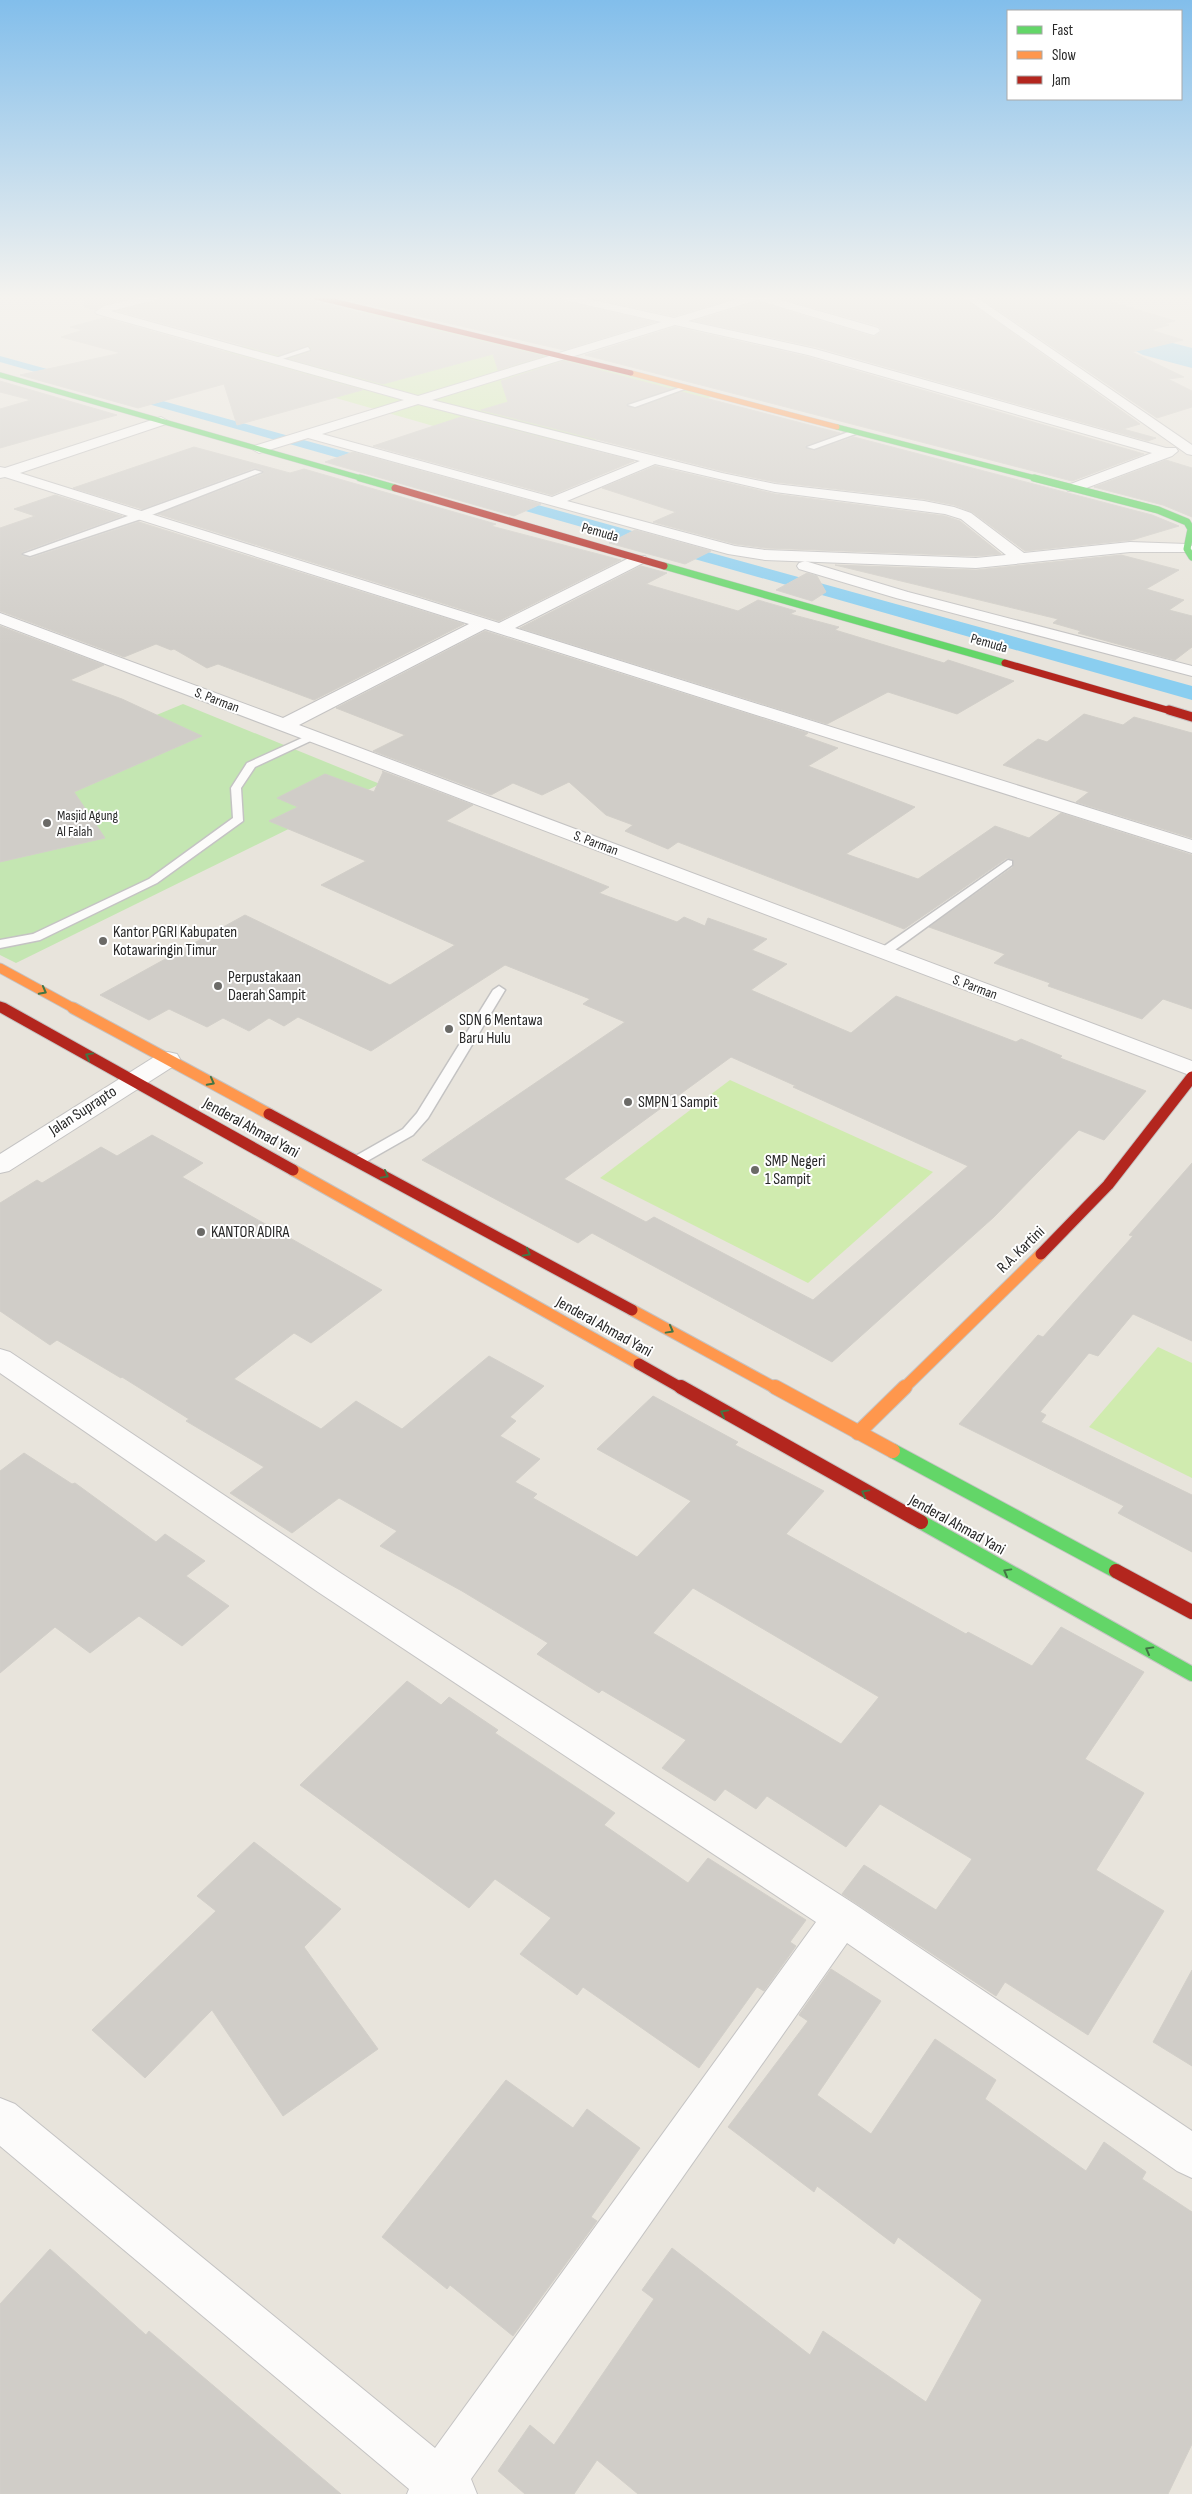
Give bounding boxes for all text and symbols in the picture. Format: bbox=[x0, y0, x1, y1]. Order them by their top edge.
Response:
legend bbox=[1007, 10, 1182, 100]
text: Fast bbox=[1052, 21, 1074, 40]
text: Slow bbox=[1052, 46, 1076, 65]
text: Jam bbox=[1051, 71, 1070, 90]
street label: Pemuda bbox=[580, 519, 620, 545]
street label: Pemuda bbox=[969, 630, 1009, 656]
street label: S. Parman bbox=[192, 684, 242, 716]
place label: Masjid Agung Al Falah bbox=[56, 807, 119, 840]
marker: Masjid Agung Al Falah bbox=[41, 817, 53, 829]
street label: S. Parman bbox=[571, 827, 621, 859]
place label: Kantor PGRI Kabupaten Kotawaringin Timur bbox=[113, 923, 237, 960]
marker: Kantor PGRI Kabupaten Kotawaringin Timur bbox=[97, 935, 109, 947]
place label: Perpustakaan Daerah Sampit bbox=[228, 968, 306, 1005]
street label: S. Parman bbox=[950, 971, 1000, 1003]
marker: Perpustakaan Daerah Sampit bbox=[212, 980, 224, 992]
one-way arrow bbox=[38, 985, 47, 995]
place label: SDN 6 Mentawa Baru Hulu bbox=[459, 1011, 543, 1048]
marker: SDN 6 Mentawa Baru Hulu bbox=[443, 1023, 455, 1035]
one-way arrow bbox=[85, 1052, 94, 1062]
one-way arrow bbox=[206, 1075, 215, 1085]
street label: Jalan Suprapto bbox=[45, 1082, 120, 1140]
street label: Jenderal Ahmad Yani bbox=[199, 1093, 303, 1162]
place label: SMPN 1 Sampit bbox=[638, 1093, 718, 1112]
marker: SMPN 1 Sampit bbox=[622, 1096, 634, 1108]
place label: SMP Negeri 1 Sampit bbox=[765, 1152, 826, 1189]
marker: SMP Negeri 1 Sampit bbox=[749, 1164, 761, 1176]
one-way arrow bbox=[379, 1169, 388, 1179]
place label: KANTOR ADIRA bbox=[211, 1223, 290, 1242]
street label: R.A. Kartini bbox=[993, 1223, 1049, 1277]
marker: KANTOR ADIRA bbox=[195, 1226, 207, 1238]
one-way arrow bbox=[522, 1247, 531, 1257]
street label: Jenderal Ahmad Yani bbox=[552, 1292, 656, 1361]
one-way arrow bbox=[665, 1324, 674, 1334]
one-way arrow bbox=[720, 1409, 729, 1419]
one-way arrow bbox=[862, 1489, 871, 1499]
street label: Jenderal Ahmad Yani bbox=[905, 1490, 1009, 1559]
one-way arrow bbox=[1003, 1568, 1012, 1578]
one-way arrow bbox=[1146, 1647, 1155, 1657]

